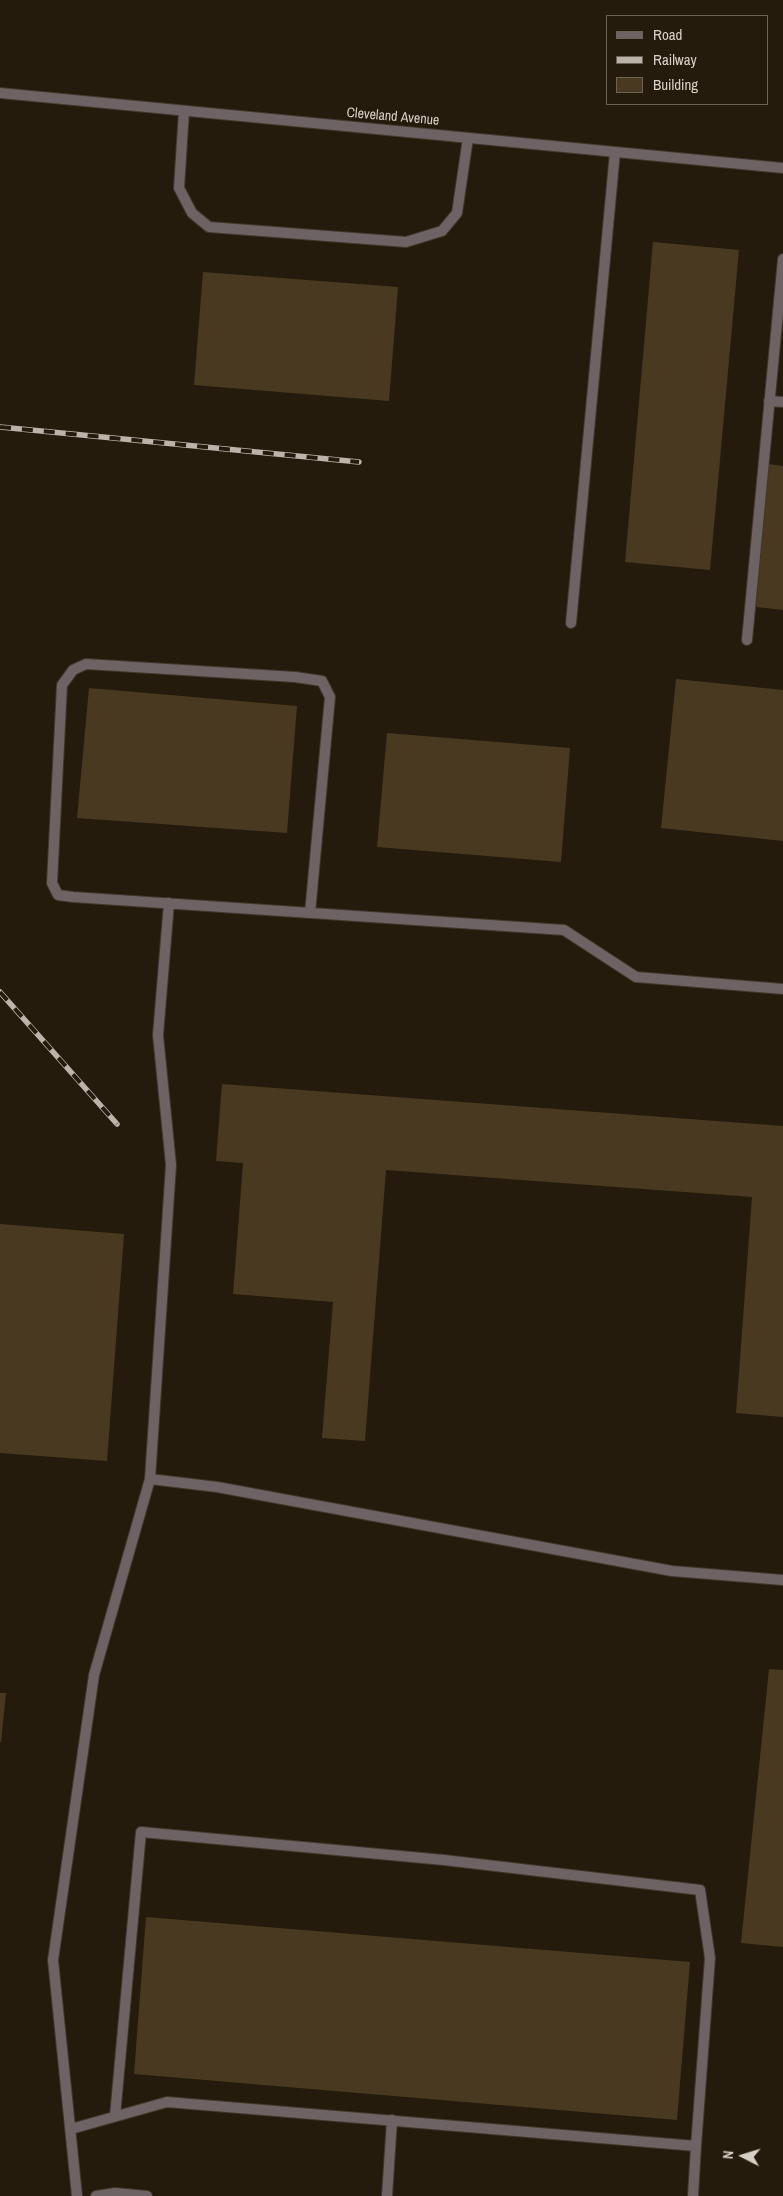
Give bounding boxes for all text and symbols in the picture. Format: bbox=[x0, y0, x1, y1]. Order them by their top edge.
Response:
legend bbox=[606, 15, 768, 105]
text: Road bbox=[653, 24, 682, 45]
text: Railway bbox=[653, 49, 697, 70]
text: Building bbox=[653, 74, 698, 95]
street label: Cleveland Avenue bbox=[346, 105, 440, 129]
north arrow bbox=[718, 2131, 768, 2181]
text: N bbox=[719, 2150, 737, 2160]

